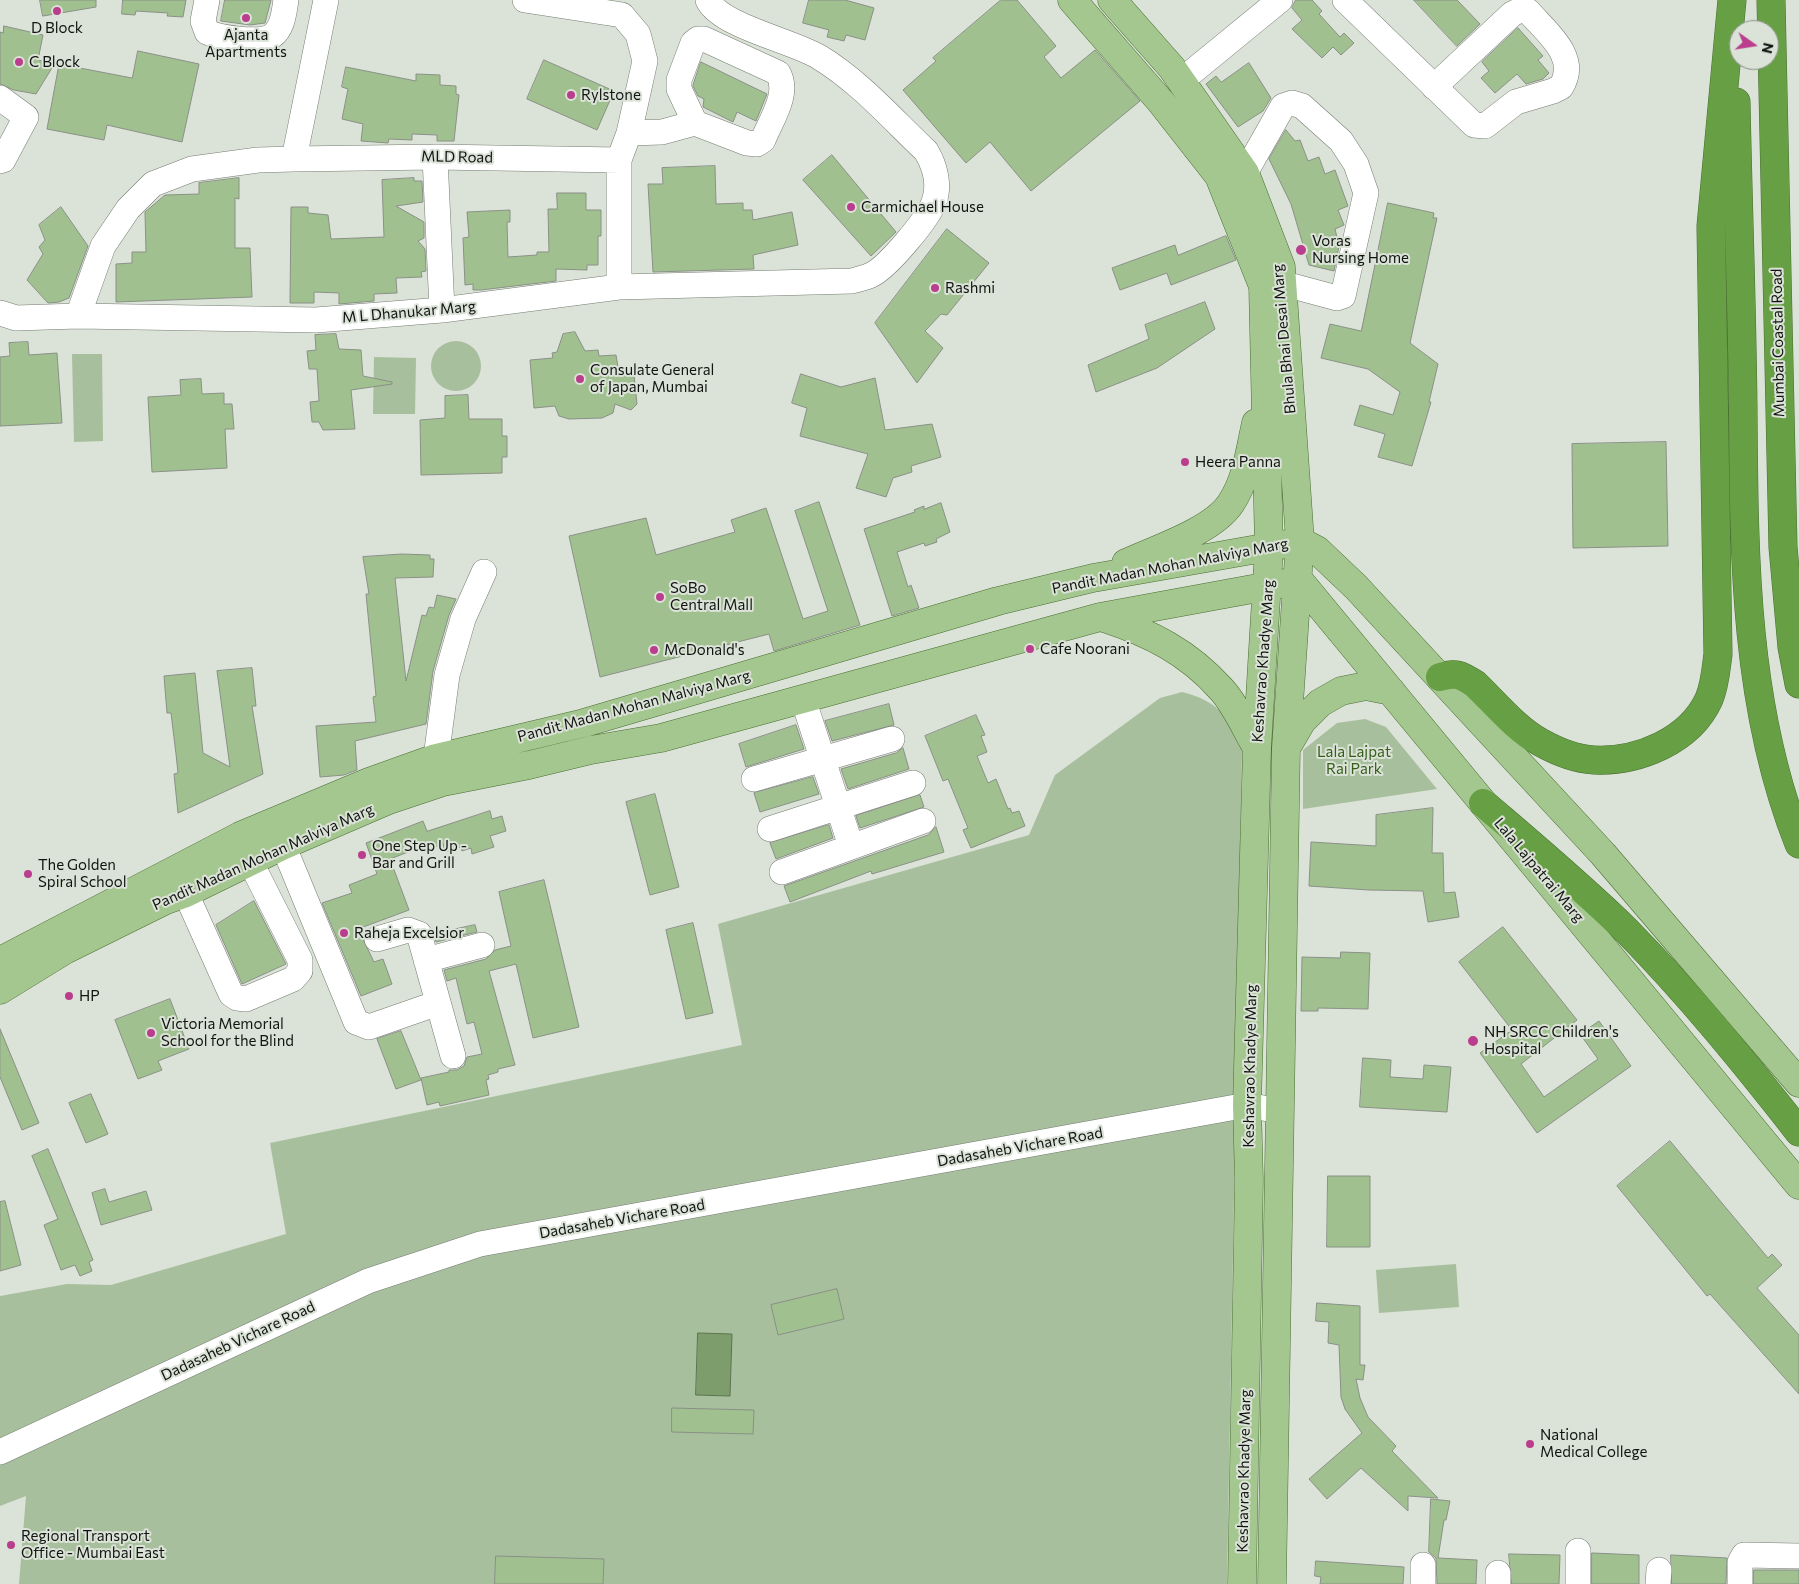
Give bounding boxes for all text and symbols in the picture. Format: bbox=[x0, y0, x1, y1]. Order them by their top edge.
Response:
marker: D Block bbox=[51, 5, 63, 17]
marker: Ajanta Apartments bbox=[240, 12, 252, 24]
place label: D Block bbox=[31, 19, 83, 37]
north arrow bbox=[1729, 20, 1779, 70]
place label: Ajanta Apartments bbox=[205, 26, 287, 61]
text: N bbox=[1759, 41, 1778, 55]
place label: C Block bbox=[29, 53, 80, 71]
marker: C Block bbox=[13, 56, 25, 68]
place label: Rylstone bbox=[581, 86, 641, 104]
marker: Rylstone bbox=[565, 89, 577, 101]
street label: MLD Road bbox=[421, 147, 493, 167]
place label: Carmichael House bbox=[861, 198, 984, 216]
marker: Carmichael House bbox=[845, 201, 857, 213]
place label: Voras Nursing Home bbox=[1312, 232, 1409, 267]
marker: Voras Nursing Home bbox=[1294, 243, 1308, 257]
street label: Bhula Bhai Desai Marg bbox=[1268, 263, 1300, 415]
street label: Mumbai Coastal Road bbox=[1768, 268, 1788, 418]
place label: Rashmi bbox=[945, 279, 995, 297]
marker: Rashmi bbox=[929, 282, 941, 294]
street label: M L Dhanukar Marg bbox=[341, 297, 477, 327]
place label: Consulate General of Japan, Mumbai bbox=[590, 361, 714, 396]
marker: Consulate General of Japan, Mumbai bbox=[574, 373, 586, 385]
place label: Heera Panna bbox=[1195, 453, 1281, 471]
marker: Heera Panna bbox=[1179, 456, 1191, 468]
street label: Pandit Madan Mohan Malviya Marg bbox=[1050, 534, 1290, 598]
place label: SoBo Central Mall bbox=[670, 579, 753, 614]
street label: Keshavrao Khadye Marg bbox=[1248, 579, 1278, 743]
marker: SoBo Central Mall bbox=[654, 591, 666, 603]
place label: Cafe Noorani bbox=[1040, 640, 1130, 658]
place label: McDonald's bbox=[664, 641, 745, 659]
marker: Cafe Noorani bbox=[1024, 643, 1036, 655]
marker: McDonald's bbox=[648, 644, 660, 656]
street label: Pandit Madan Mohan Malviya Marg bbox=[515, 666, 753, 746]
park label: Lala Lajpat Rai Park bbox=[1317, 743, 1391, 778]
street label: Pandit Madan Mohan Malviya Marg bbox=[149, 800, 377, 914]
street label: Lala Lajpatrai Marg bbox=[1490, 814, 1588, 926]
place label: One Step Up - Bar and Grill bbox=[372, 837, 467, 872]
marker: One Step Up - Bar and Grill bbox=[356, 849, 368, 861]
place label: The Golden Spiral School bbox=[38, 856, 126, 891]
marker: The Golden Spiral School bbox=[22, 868, 34, 880]
place label: Raheja Excelsior bbox=[354, 924, 464, 942]
marker: Raheja Excelsior bbox=[338, 927, 350, 939]
street label: Keshavrao Khadye Marg bbox=[1240, 984, 1260, 1148]
place label: HP bbox=[79, 987, 100, 1005]
marker: HP bbox=[63, 990, 75, 1002]
place label: Victoria Memorial School for the Blind bbox=[161, 1015, 294, 1050]
place label: NH SRCC Children's Hospital bbox=[1484, 1023, 1619, 1058]
marker: Victoria Memorial School for the Blind bbox=[145, 1027, 157, 1039]
marker: NH SRCC Children's Hospital bbox=[1466, 1034, 1480, 1048]
street label: Dadasaheb Vichare Road bbox=[936, 1124, 1104, 1170]
street label: Dadasaheb Vichare Road bbox=[538, 1196, 706, 1242]
street label: Dadasaheb Vichare Road bbox=[158, 1297, 318, 1385]
street label: Keshavrao Khadye Marg bbox=[1234, 1389, 1254, 1553]
place label: National Medical College bbox=[1540, 1426, 1647, 1461]
marker: National Medical College bbox=[1524, 1438, 1536, 1450]
place label: Regional Transport Office - Mumbai East bbox=[21, 1527, 165, 1562]
marker: Regional Transport Office - Mumbai East bbox=[5, 1539, 17, 1551]

